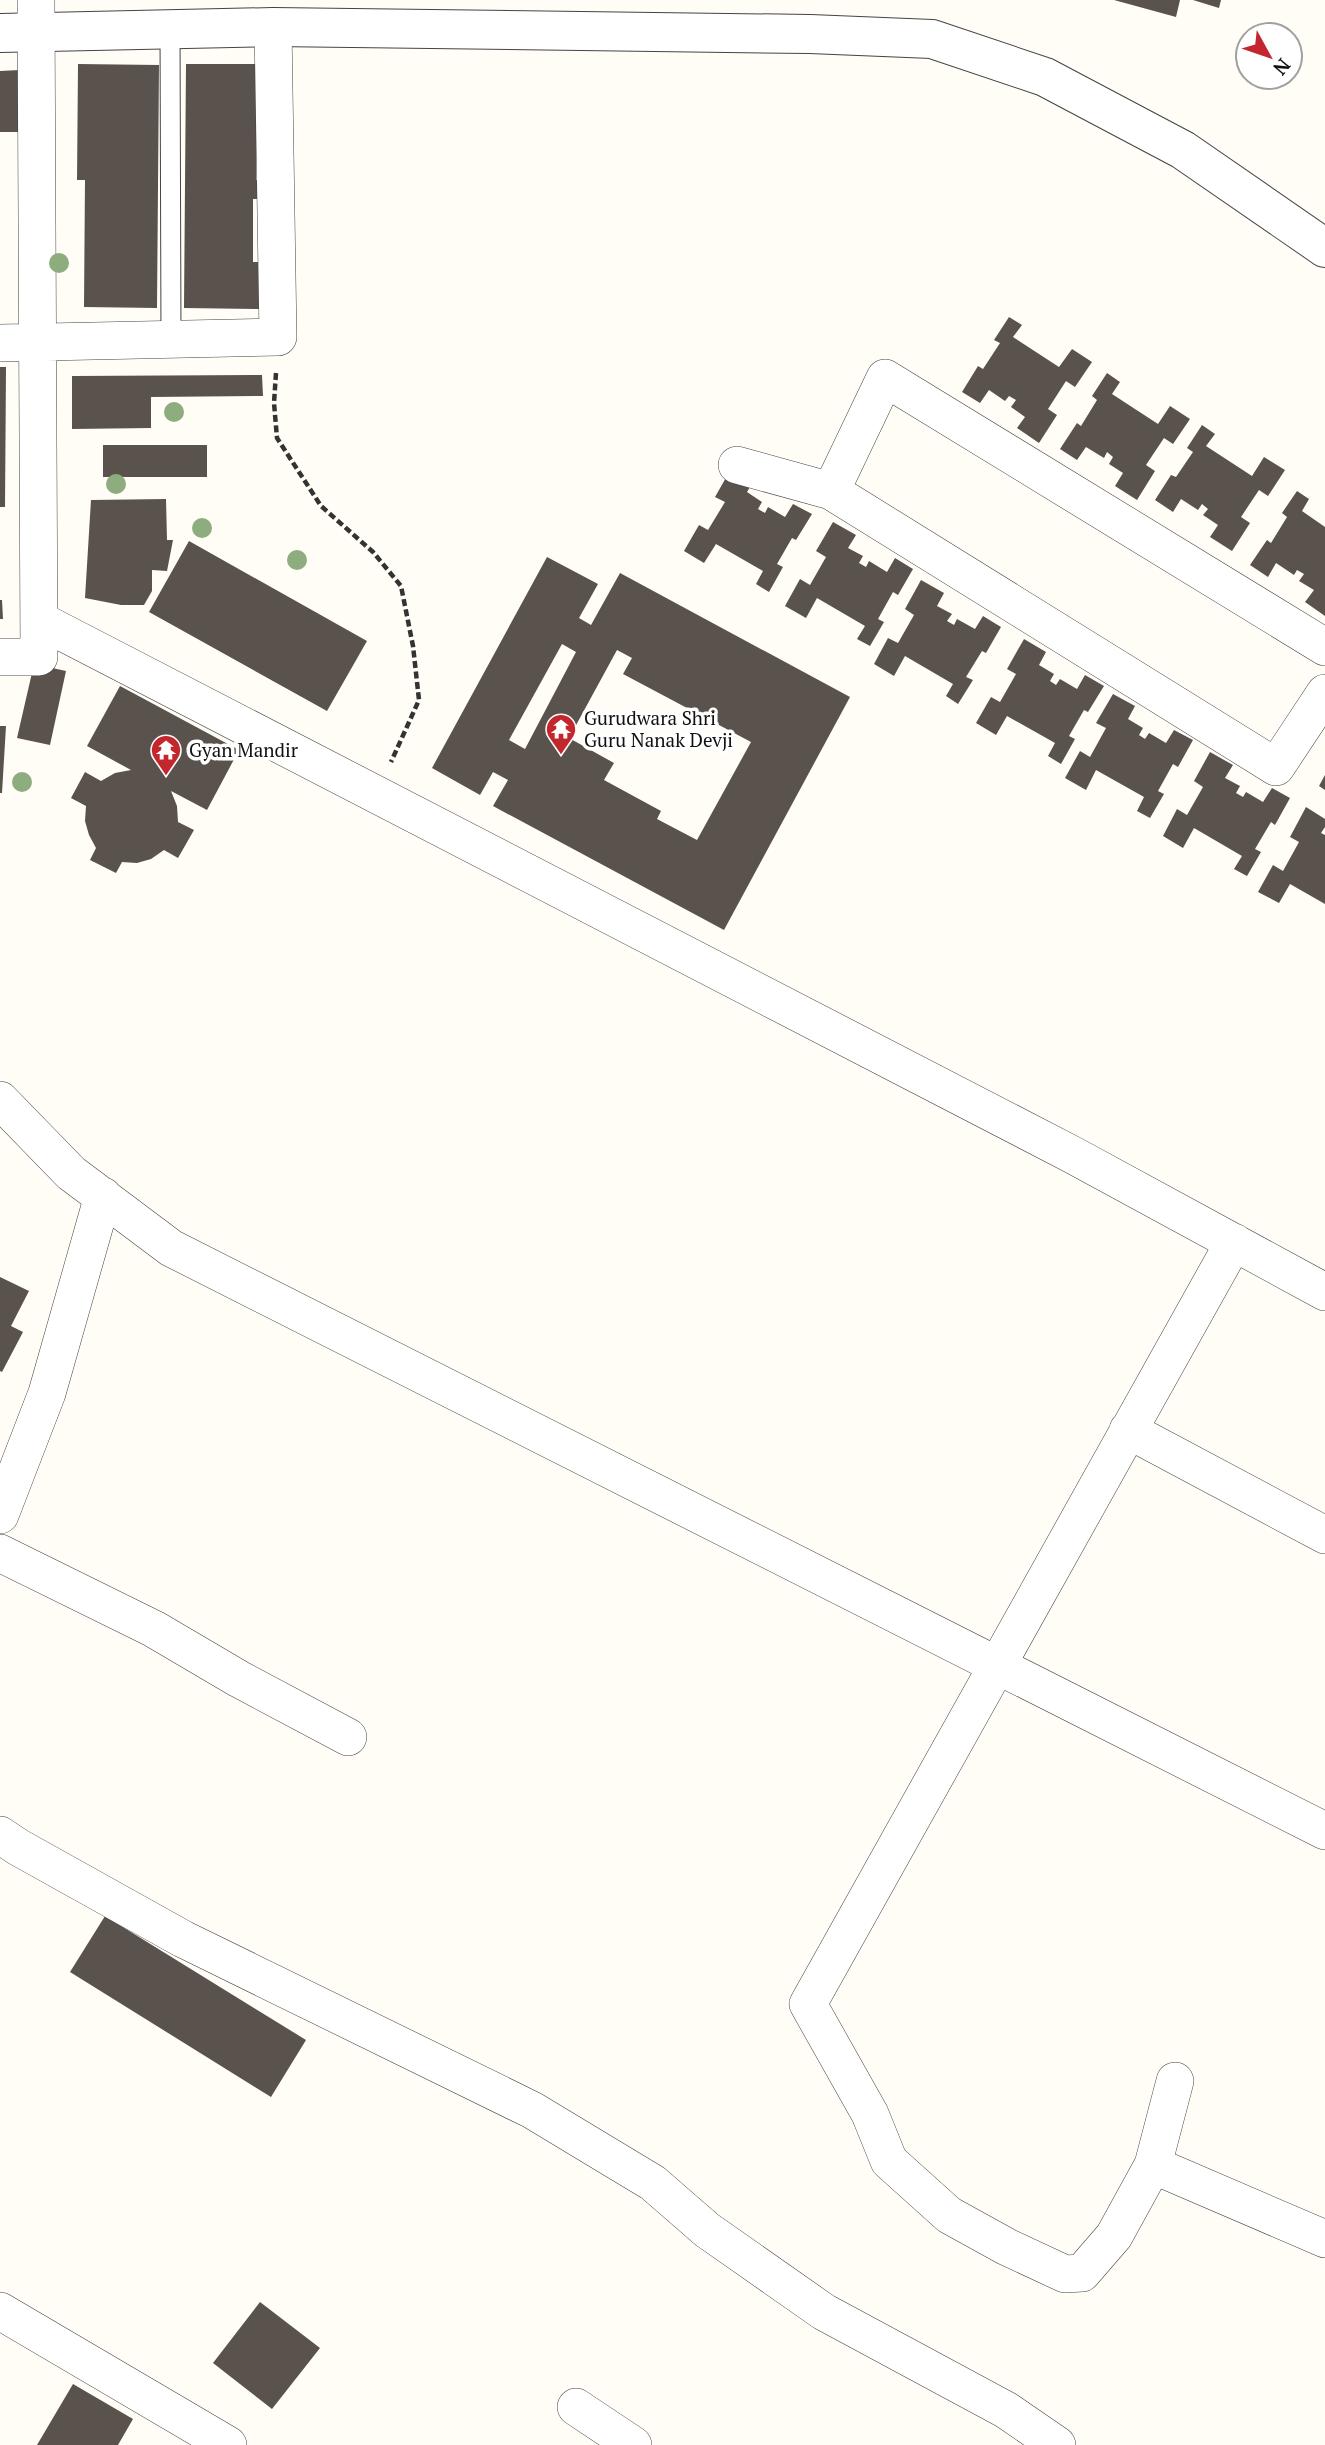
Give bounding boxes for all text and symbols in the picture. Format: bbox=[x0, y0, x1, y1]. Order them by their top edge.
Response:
north arrow bbox=[1234, 21, 1304, 91]
text: N bbox=[1268, 54, 1297, 81]
place label: Gurudwara Shri Guru Nanak Devji bbox=[584, 705, 733, 752]
temple icon: Gurudwara Shri Guru Nanak Devji bbox=[544, 712, 578, 756]
temple icon: Gyan Mandir bbox=[149, 733, 183, 777]
place label: Gyan Mandir bbox=[189, 737, 299, 762]

